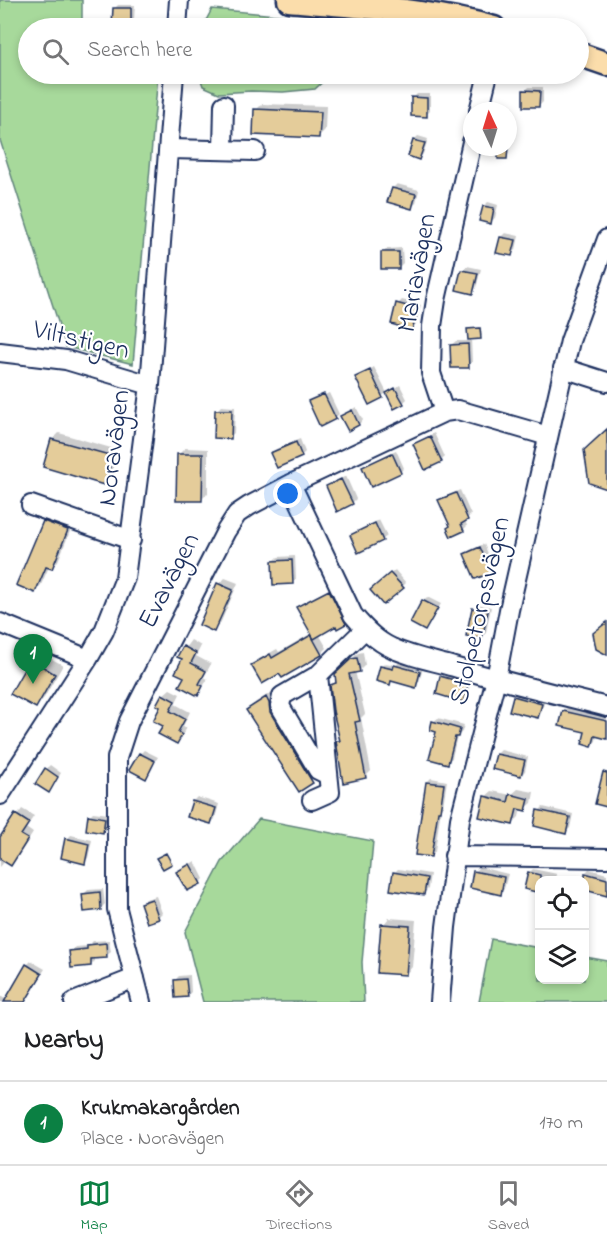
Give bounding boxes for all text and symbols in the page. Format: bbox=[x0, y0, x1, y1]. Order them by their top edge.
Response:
search box bbox=[18, 18, 589, 84]
icon: search bbox=[39, 35, 72, 68]
text: Search here bbox=[87, 35, 192, 67]
north arrow bbox=[463, 102, 517, 156]
street label: Mariavägen bbox=[388, 210, 448, 336]
street label: Viltstigen bbox=[28, 311, 133, 371]
street label: Noravägen bbox=[89, 388, 141, 508]
your location bbox=[273, 479, 302, 508]
street label: Stolpetorpsvägen bbox=[440, 513, 522, 709]
street label: Evavägen bbox=[129, 526, 211, 636]
pin: 1 bbox=[14, 634, 52, 684]
map controls bbox=[535, 876, 589, 984]
button: locate bbox=[535, 876, 589, 930]
button: layers bbox=[535, 930, 589, 984]
text: Nearby bbox=[24, 1022, 103, 1060]
text: Krukmakargården bbox=[81, 1093, 240, 1125]
text: 1 bbox=[40, 1109, 47, 1138]
text: 170 m bbox=[539, 1109, 583, 1138]
text: Place · Noravägen bbox=[81, 1125, 224, 1154]
tab: Map bbox=[78, 1177, 111, 1237]
tab: Directions bbox=[266, 1177, 332, 1237]
tab: Saved bbox=[488, 1177, 529, 1237]

